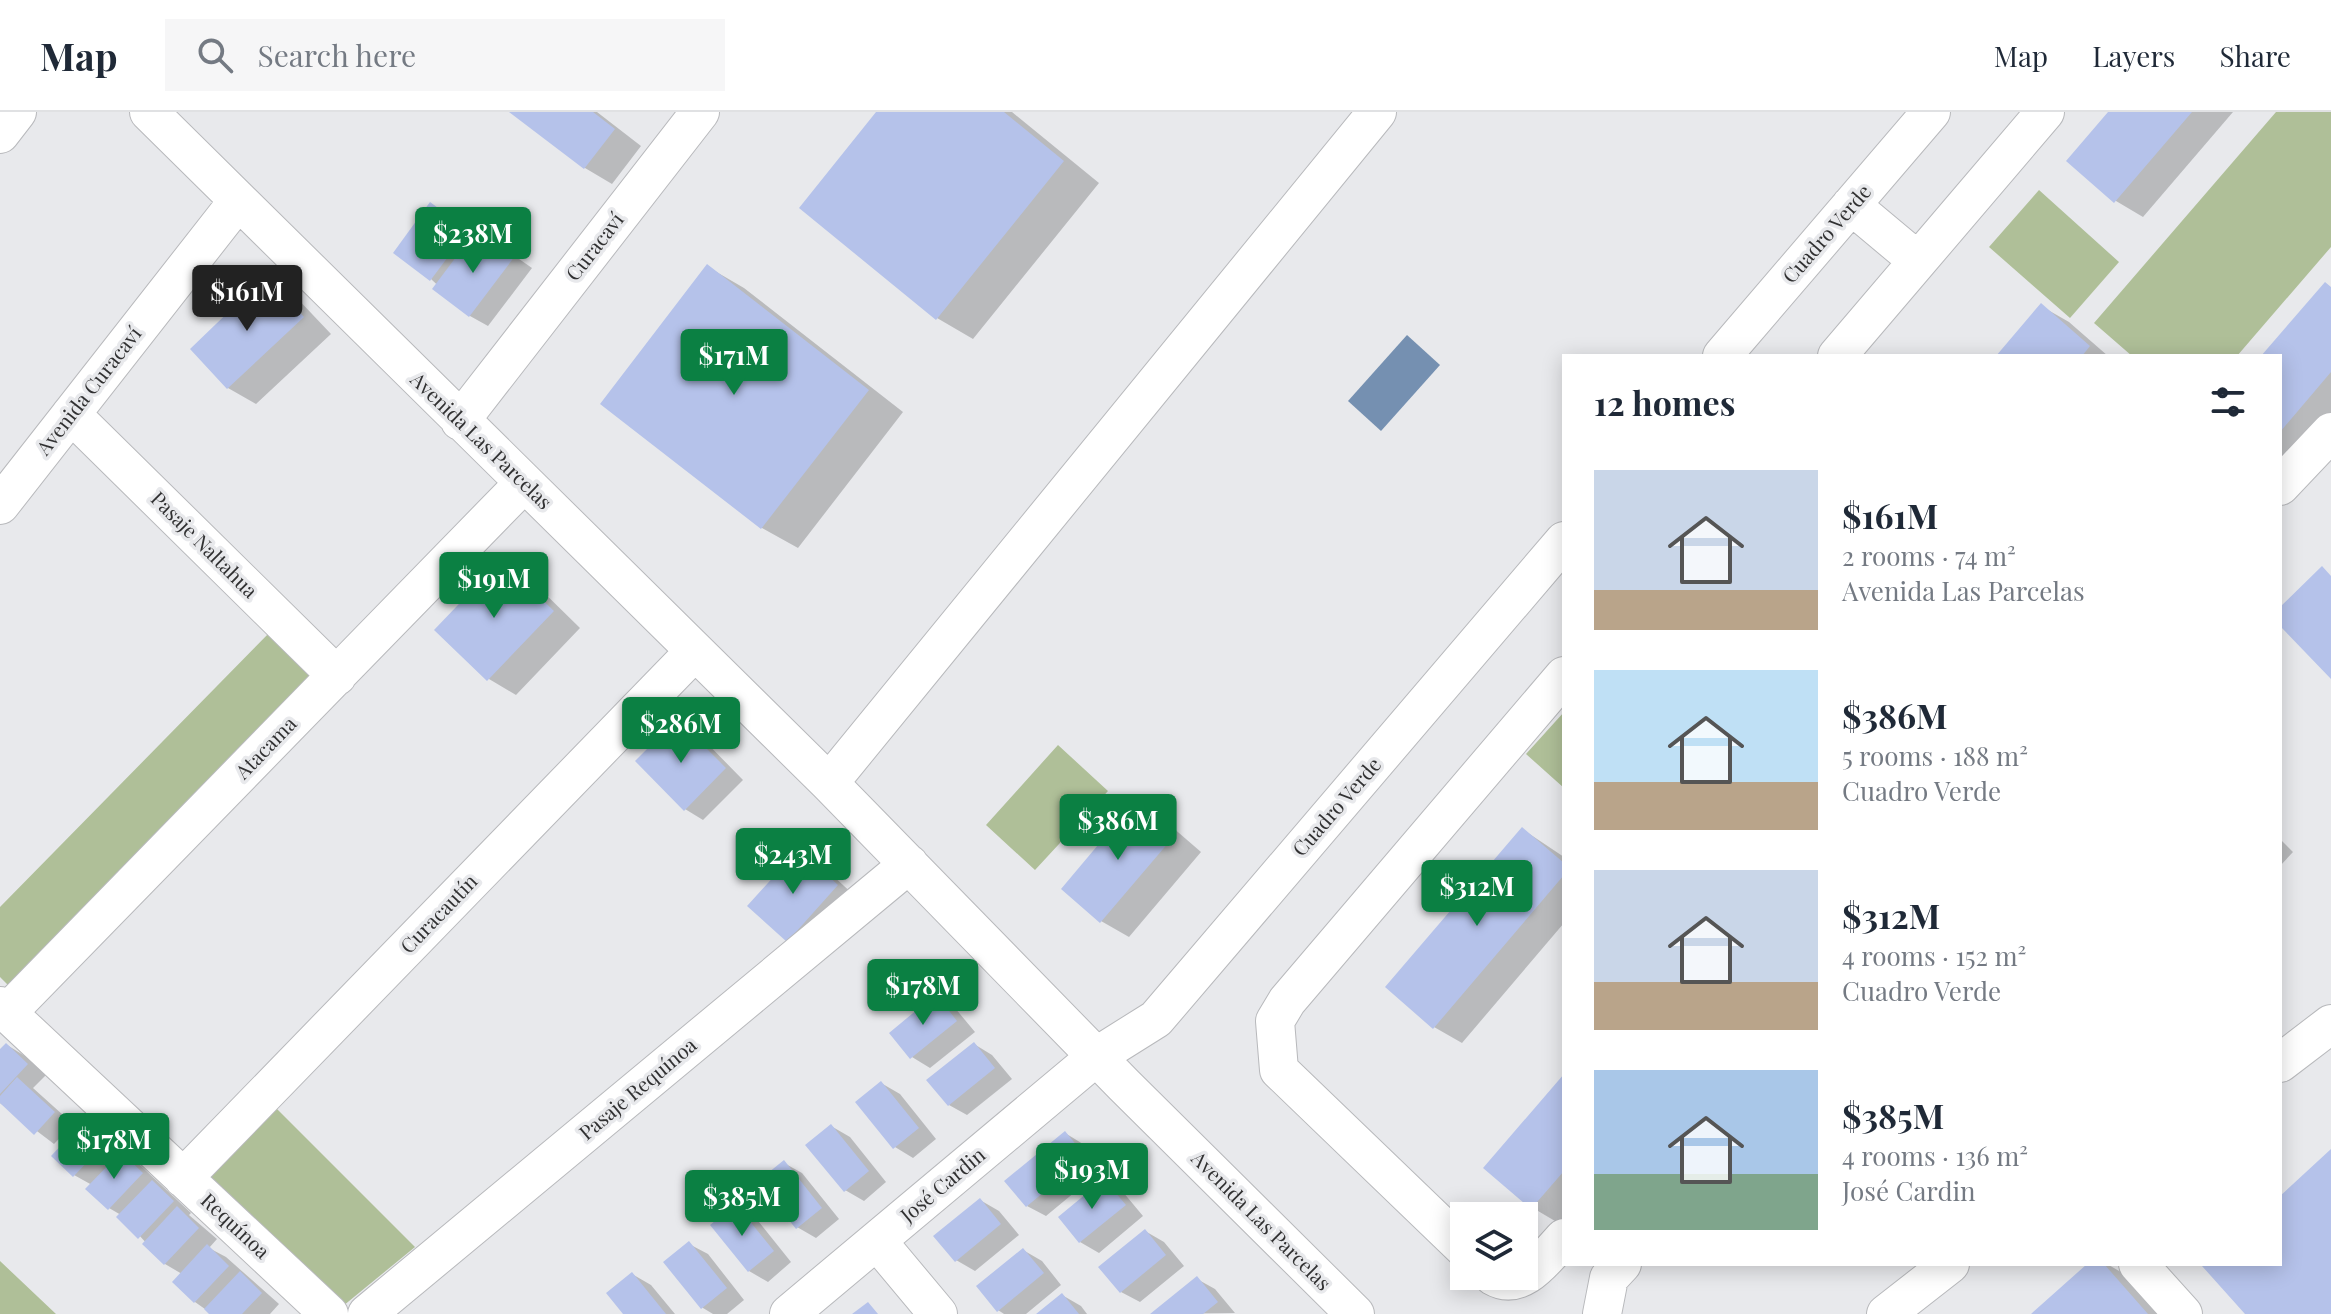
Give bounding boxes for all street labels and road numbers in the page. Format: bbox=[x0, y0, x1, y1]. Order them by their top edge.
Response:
street label: Cuadro Verde bbox=[1776, 178, 1876, 288]
street label: Curacaví bbox=[559, 206, 629, 286]
street label: Avenida Curacaví bbox=[29, 320, 147, 461]
street label: Avenida Las Parcelas bbox=[405, 365, 559, 514]
street label: Pasaje Naltahua bbox=[146, 485, 264, 603]
street label: Atacama bbox=[228, 710, 301, 785]
street label: Cuadro Verde bbox=[1286, 751, 1386, 861]
street label: Curacautín bbox=[393, 867, 483, 958]
street label: Pasaje Requínoa bbox=[573, 1031, 701, 1145]
street label: José Cardin bbox=[893, 1140, 990, 1228]
street label: Avenida Las Parcelas bbox=[1186, 1144, 1338, 1295]
street label: Requínoa bbox=[196, 1186, 276, 1264]

